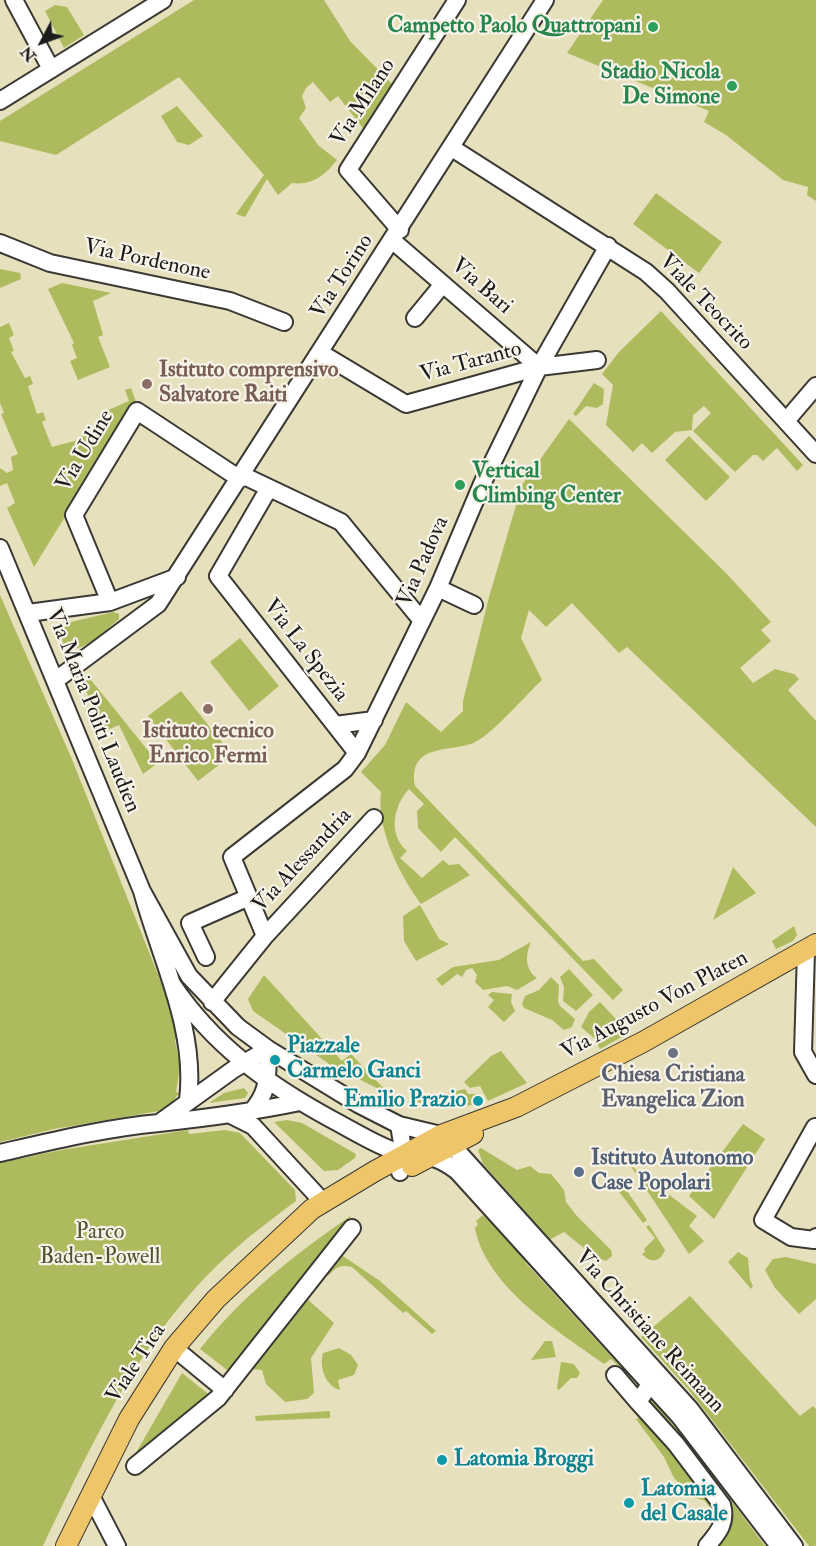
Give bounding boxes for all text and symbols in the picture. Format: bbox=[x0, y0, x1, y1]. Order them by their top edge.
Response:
north arrow bbox=[12, 12, 72, 72]
place label: Campetto Paolo Quattropani bbox=[387, 14, 641, 40]
marker: Campetto Paolo Quattropani bbox=[646, 20, 660, 34]
text: N bbox=[16, 42, 41, 66]
street label: Via Milano bbox=[326, 54, 402, 152]
place label: Stadio Nicola De Simone bbox=[601, 60, 720, 112]
marker: Stadio Nicola De Simone bbox=[725, 79, 739, 93]
street label: Via Torino bbox=[306, 230, 380, 324]
street label: Via Pordenone bbox=[81, 235, 213, 287]
street label: Viale Teocrito bbox=[653, 249, 757, 357]
street label: Via Bari bbox=[445, 253, 517, 321]
street label: Via Taranto bbox=[417, 337, 525, 389]
place label: Istituto comprensivo Salvatore Raiti bbox=[159, 358, 338, 410]
marker: Istituto comprensivo Salvatore Raiti bbox=[140, 377, 154, 391]
street label: Via Udine bbox=[51, 406, 121, 496]
place label: Vertical Climbing Center bbox=[472, 459, 621, 511]
marker: Vertical Climbing Center bbox=[453, 478, 467, 492]
street label: Via Padova bbox=[392, 513, 456, 611]
street label: Via La Spezia bbox=[257, 595, 353, 707]
street label: Via Maria Politi Laudien bbox=[39, 605, 145, 817]
marker: Istituto tecnico Enrico Fermi bbox=[201, 702, 215, 716]
place label: Istituto tecnico Enrico Fermi bbox=[142, 719, 274, 770]
street label: Via Alessandria bbox=[248, 803, 358, 919]
street label: Via Augusto Von Platen bbox=[557, 946, 753, 1066]
place label: Piazzale Carmelo Ganci bbox=[287, 1034, 421, 1086]
marker: Chiesa Cristiana Evangelica Zion bbox=[666, 1046, 680, 1060]
marker: Piazzale Carmelo Ganci bbox=[268, 1053, 282, 1067]
place label: Chiesa Cristiana Evangelica Zion bbox=[601, 1063, 745, 1114]
place label: Emilio Prazio bbox=[344, 1088, 466, 1114]
marker: Emilio Prazio bbox=[471, 1094, 485, 1108]
place label: Istituto Autonomo Case Popolari bbox=[591, 1146, 753, 1198]
marker: Istituto Autonomo Case Popolari bbox=[572, 1165, 586, 1179]
park label: Parco Baden-Powell bbox=[40, 1220, 160, 1272]
street label: Via Christiane Reimann bbox=[569, 1245, 729, 1419]
street label: Viale Tica bbox=[102, 1319, 172, 1409]
place label: Latomia Broggi bbox=[454, 1447, 594, 1473]
marker: Latomia Broggi bbox=[435, 1453, 449, 1467]
place label: Latomia del Casale bbox=[641, 1477, 728, 1528]
marker: Latomia del Casale bbox=[622, 1496, 636, 1510]

